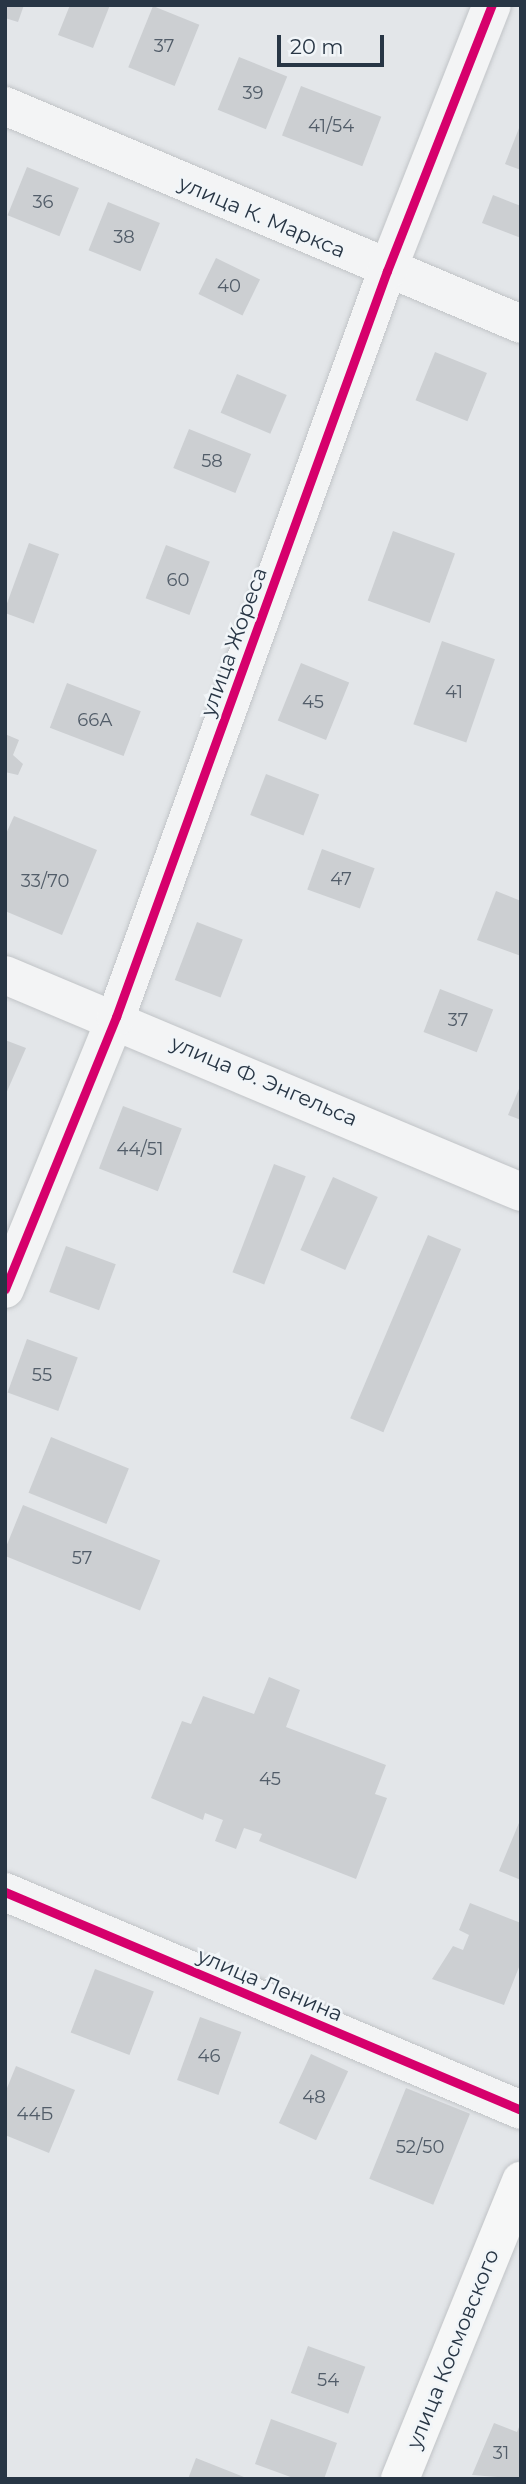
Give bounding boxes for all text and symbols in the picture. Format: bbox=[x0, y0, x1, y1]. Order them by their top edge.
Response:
scale bar bbox=[281, 21, 388, 65]
text: 20 m bbox=[290, 34, 344, 59]
house number: 37 bbox=[154, 35, 174, 57]
house number: 39 bbox=[242, 82, 264, 104]
house number: 41/54 bbox=[308, 115, 354, 137]
street label: улица К. Маркса bbox=[175, 171, 349, 263]
house number: 36 bbox=[32, 191, 54, 213]
house number: 38 bbox=[113, 226, 135, 248]
house number: 40 bbox=[217, 275, 241, 297]
house number: 58 bbox=[201, 450, 223, 472]
street label: улица Жореса bbox=[195, 564, 273, 720]
house number: 60 bbox=[167, 569, 189, 591]
house number: 41 bbox=[445, 681, 463, 703]
house number: 45 bbox=[302, 691, 324, 713]
house number: 66А bbox=[77, 709, 113, 731]
house number: 47 bbox=[330, 868, 352, 890]
house number: 33/70 bbox=[21, 870, 69, 892]
house number: 37 bbox=[448, 1009, 468, 1031]
street label: улица Ф. Энгельса bbox=[167, 1030, 361, 1132]
house number: 44/51 bbox=[116, 1138, 164, 1160]
house number: 55 bbox=[32, 1364, 52, 1386]
house number: 57 bbox=[72, 1547, 92, 1569]
house number: 45 bbox=[259, 1768, 281, 1790]
street label: улица Ленина bbox=[193, 1943, 347, 2027]
house number: 46 bbox=[198, 2045, 220, 2067]
house number: 48 bbox=[302, 2086, 326, 2108]
house number: 44Б bbox=[17, 2103, 53, 2125]
house number: 52/50 bbox=[396, 2136, 444, 2158]
street label: улица Космовского bbox=[401, 2246, 505, 2452]
house number: 54 bbox=[317, 2369, 339, 2391]
house number: 31 bbox=[493, 2442, 509, 2464]

